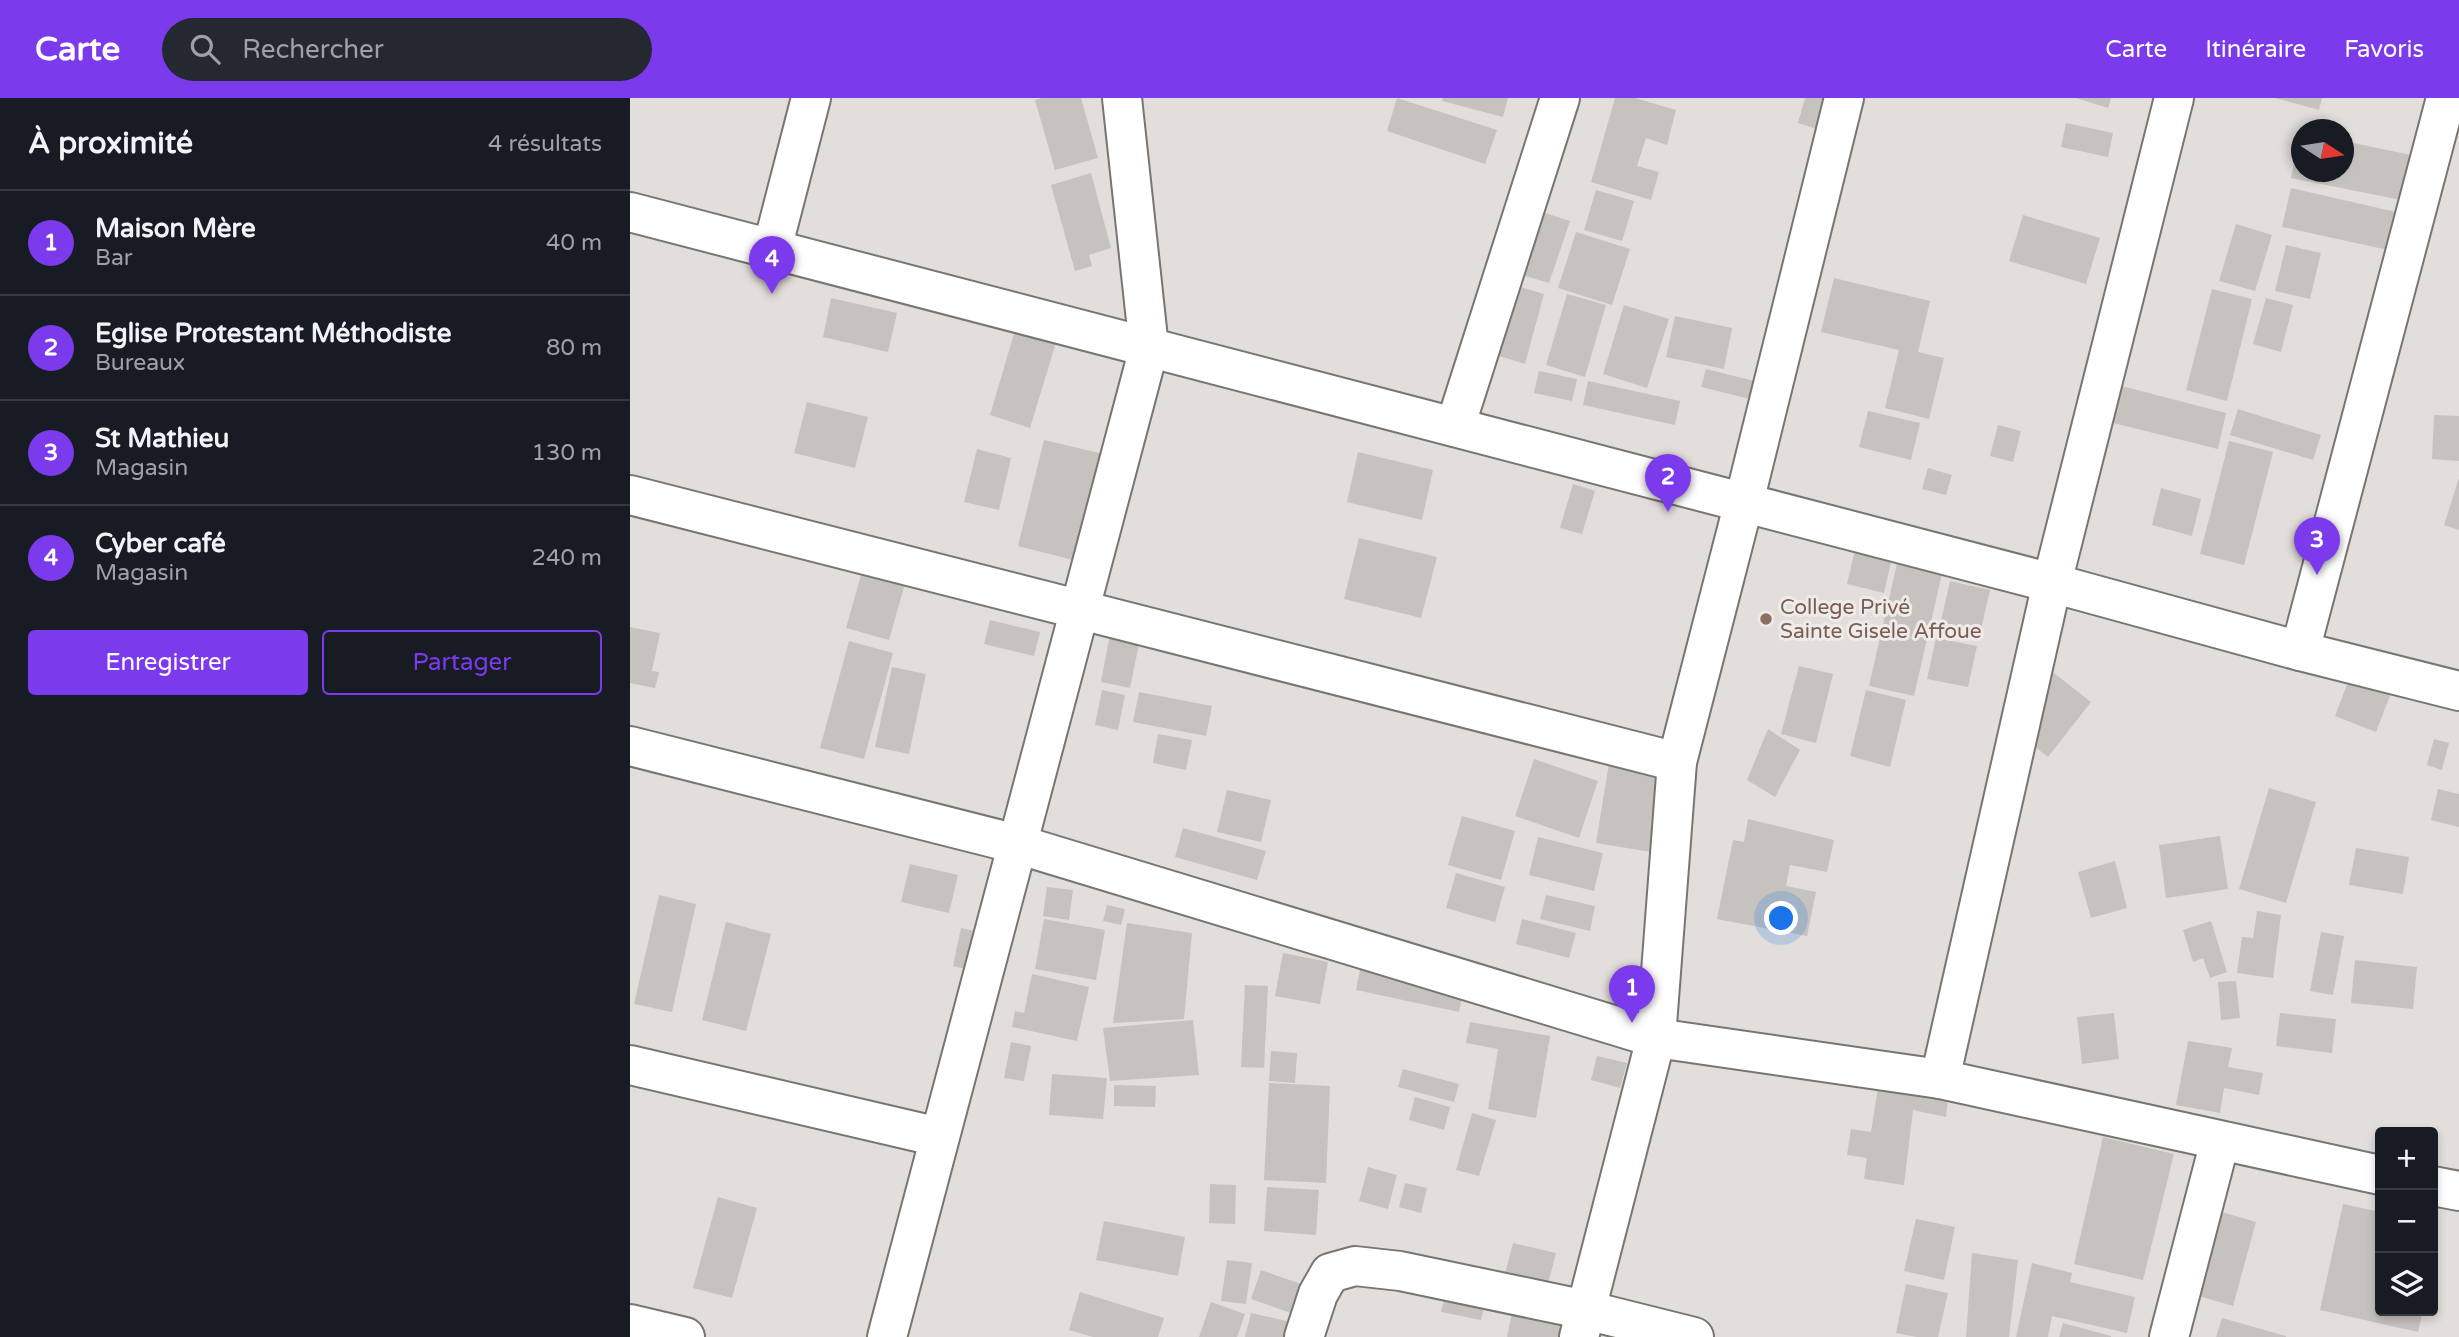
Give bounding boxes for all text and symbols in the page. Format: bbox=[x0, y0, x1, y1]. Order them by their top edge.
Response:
search box bbox=[162, 18, 652, 81]
text: Carte bbox=[35, 30, 120, 69]
icon: search bbox=[186, 30, 224, 68]
text: Rechercher bbox=[242, 34, 384, 65]
text: Carte bbox=[2105, 35, 2167, 64]
text: Itinéraire bbox=[2205, 35, 2306, 64]
text: Favoris bbox=[2344, 35, 2424, 64]
north arrow bbox=[2291, 119, 2354, 182]
text: À proximité bbox=[28, 125, 193, 162]
text: 4 résultats bbox=[488, 130, 602, 158]
text: Maison Mère bbox=[95, 213, 256, 244]
text: 1 bbox=[44, 229, 58, 257]
text: 40 m bbox=[546, 229, 602, 257]
pin: 4 bbox=[749, 236, 795, 294]
text: Bar bbox=[95, 244, 133, 272]
text: Eglise Protestant Méthodiste bbox=[95, 318, 451, 349]
text: 2 bbox=[44, 334, 58, 362]
text: 80 m bbox=[546, 334, 602, 362]
text: Bureaux bbox=[95, 349, 185, 377]
text: St Mathieu bbox=[95, 423, 229, 454]
text: 3 bbox=[44, 439, 58, 467]
text: 130 m bbox=[532, 439, 602, 467]
text: Magasin bbox=[95, 454, 188, 482]
pin: 2 bbox=[1645, 454, 1691, 512]
pin: 3 bbox=[2294, 517, 2340, 575]
text: Cyber café bbox=[95, 528, 226, 559]
text: 4 bbox=[44, 544, 58, 572]
text: 240 m bbox=[532, 544, 602, 572]
text: Magasin bbox=[95, 559, 188, 587]
place label: College Privé Sainte Gisele Affoue bbox=[1780, 595, 1982, 644]
marker: College Privé Sainte Gisele Affoue bbox=[1758, 611, 1774, 627]
button: Enregistrer bbox=[28, 630, 308, 695]
button: Partager bbox=[322, 630, 602, 695]
your location bbox=[1764, 901, 1798, 935]
pin: 1 bbox=[1609, 965, 1655, 1023]
map controls bbox=[2375, 1127, 2438, 1316]
button: + bbox=[2375, 1127, 2438, 1190]
button: − bbox=[2375, 1190, 2438, 1253]
button: layers bbox=[2375, 1253, 2438, 1316]

